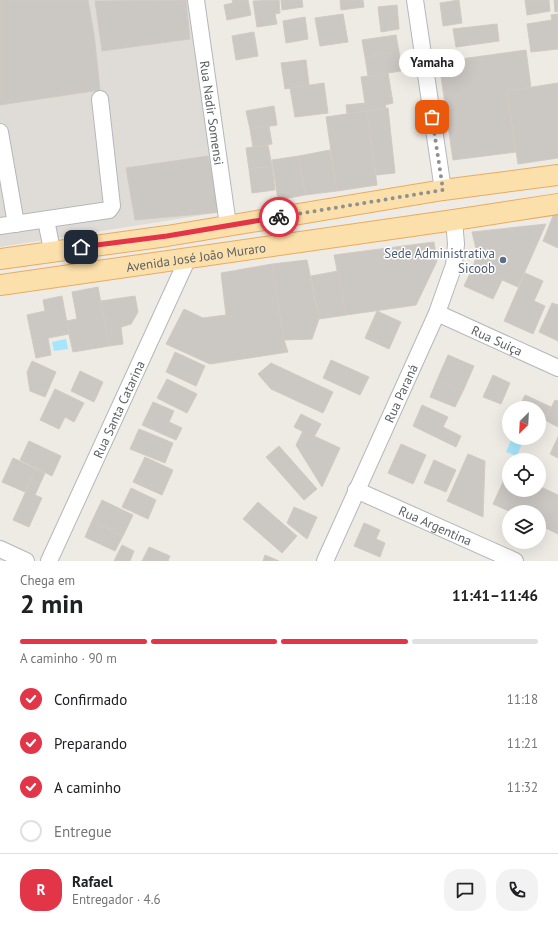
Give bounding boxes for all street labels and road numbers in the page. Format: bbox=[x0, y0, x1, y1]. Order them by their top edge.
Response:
street label: Rua Nadir Somensi bbox=[196, 60, 227, 166]
street label: Avenida José João Muraro bbox=[125, 239, 267, 276]
street label: Rua Suiça bbox=[469, 322, 525, 360]
street label: Rua Santa Catarina bbox=[89, 358, 149, 461]
street label: Rua Paraná bbox=[381, 362, 422, 425]
street label: Rua Argentina bbox=[396, 502, 474, 550]

